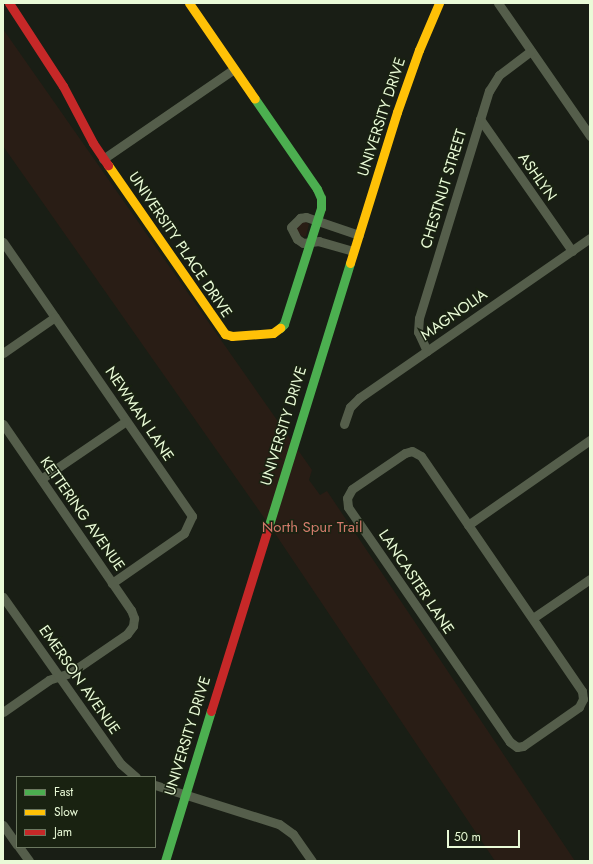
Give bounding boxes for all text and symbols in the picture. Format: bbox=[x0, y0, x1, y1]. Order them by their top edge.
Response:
street label: UNIVERSITY DRIVE bbox=[354, 55, 410, 179]
street label: CHESTNUT STREET bbox=[417, 127, 471, 251]
street label: ASHLYN bbox=[514, 149, 560, 205]
street label: UNIVERSITY PLACE DRIVE bbox=[125, 169, 235, 321]
street label: MAGNOLIA bbox=[417, 286, 491, 344]
street label: NEWMAN LANE bbox=[101, 363, 177, 465]
street label: UNIVERSITY DRIVE bbox=[257, 364, 311, 488]
street label: KETTERING AVENUE bbox=[36, 454, 128, 574]
park label: North Spur Trail bbox=[262, 519, 362, 537]
street label: LANCASTER LANE bbox=[374, 526, 458, 638]
street label: EMERSON AVENUE bbox=[35, 622, 123, 738]
street label: UNIVERSITY DRIVE bbox=[161, 674, 215, 798]
legend bbox=[16, 776, 156, 848]
text: Fast bbox=[54, 783, 73, 801]
text: Slow bbox=[54, 803, 78, 821]
scale bar bbox=[449, 822, 522, 848]
text: Jam bbox=[54, 823, 72, 841]
text: 50 m bbox=[454, 828, 481, 846]

